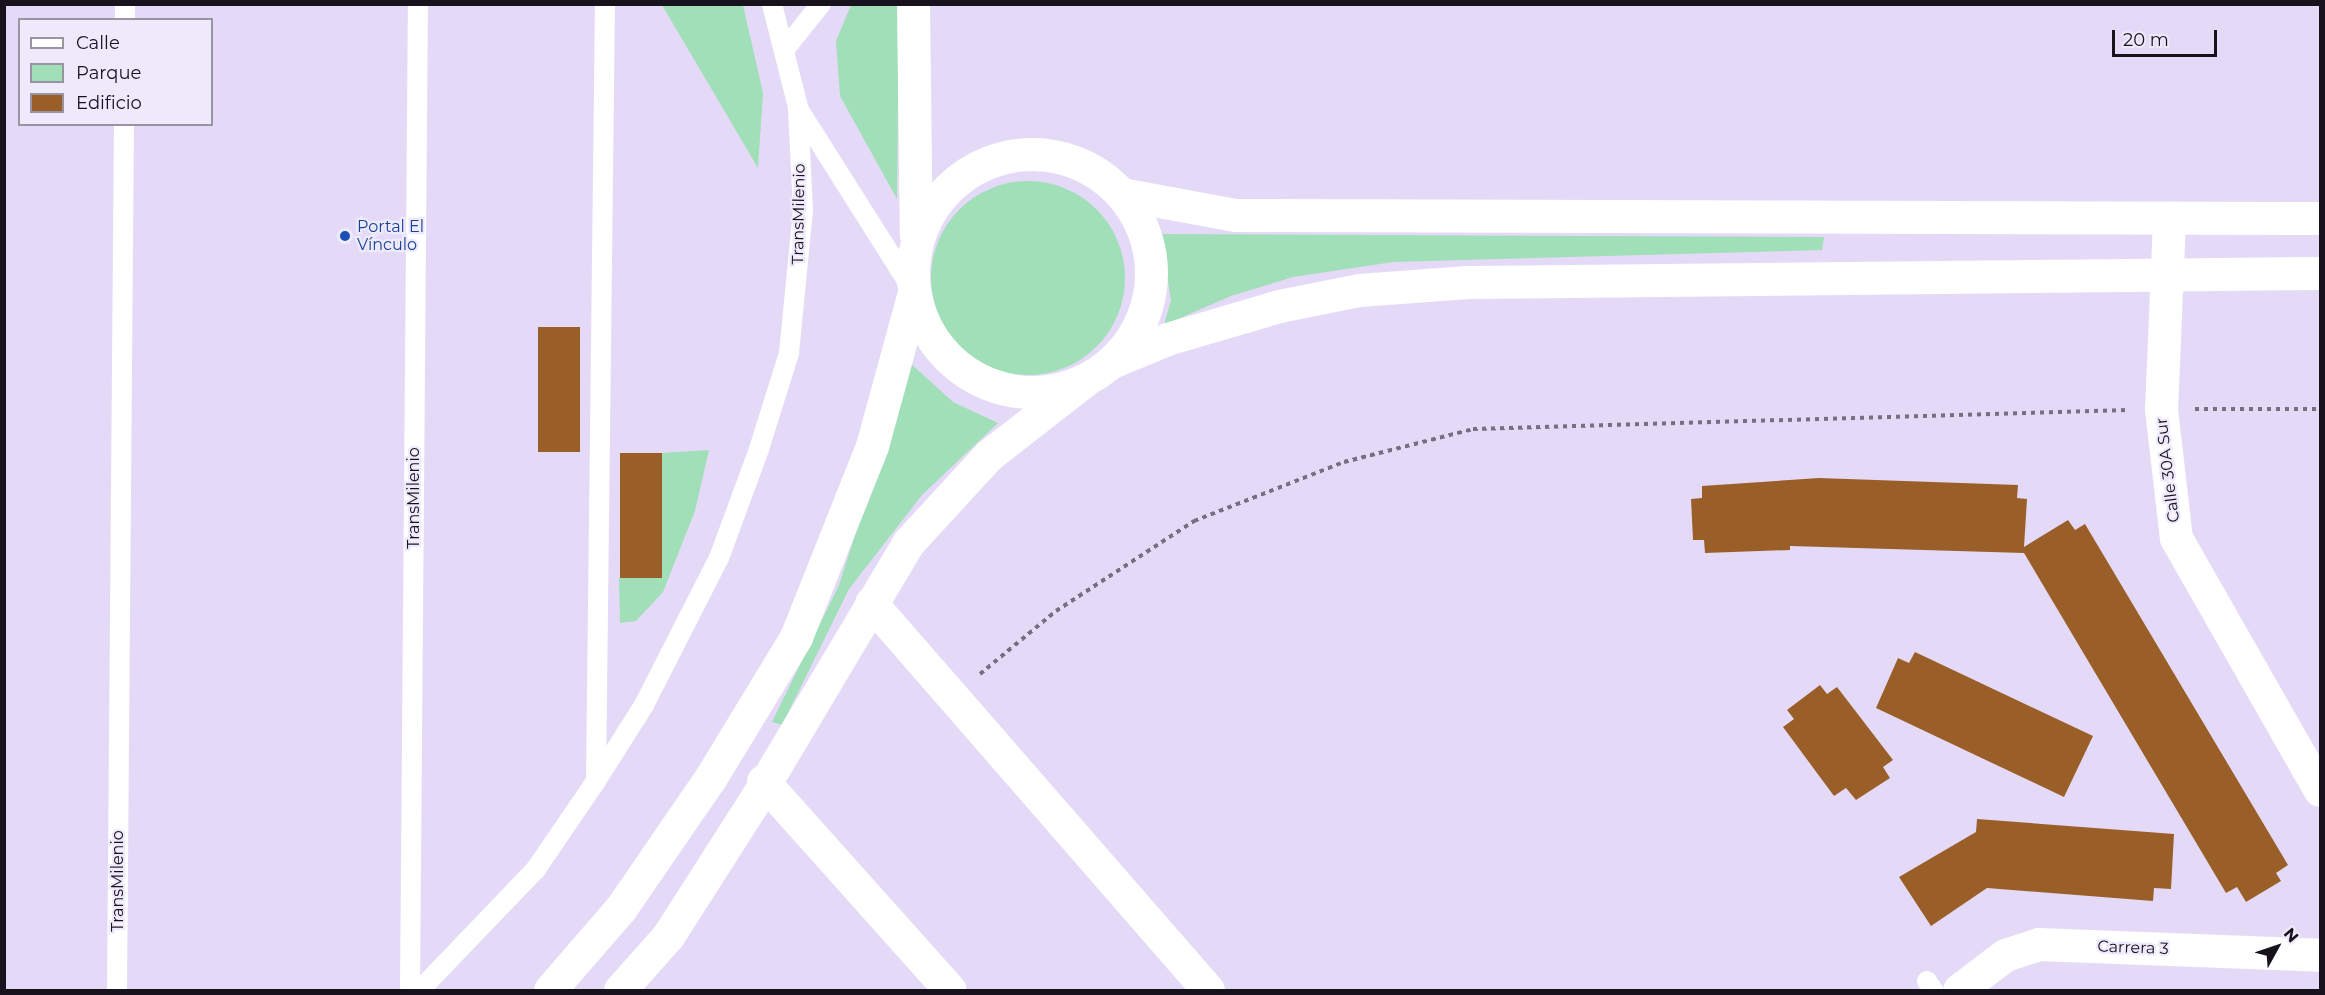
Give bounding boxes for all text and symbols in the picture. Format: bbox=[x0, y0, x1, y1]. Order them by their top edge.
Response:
legend bbox=[18, 18, 213, 126]
scale bar bbox=[2115, 18, 2220, 56]
text: 20 m bbox=[2123, 29, 2169, 51]
text: Calle bbox=[76, 32, 120, 54]
text: Parque bbox=[76, 62, 141, 84]
text: Edificio bbox=[76, 92, 142, 114]
street label: TransMilenio bbox=[789, 163, 809, 265]
place label: Portal El Vínculo bbox=[357, 217, 424, 255]
marker: Portal El Vínculo bbox=[338, 229, 352, 243]
street label: Calle 30A Sur bbox=[2152, 417, 2184, 523]
street label: TransMilenio bbox=[404, 447, 424, 549]
street label: TransMilenio bbox=[108, 830, 128, 932]
north arrow bbox=[2247, 917, 2307, 977]
text: N bbox=[2280, 924, 2303, 946]
street label: Carrera 3 bbox=[2097, 937, 2169, 959]

